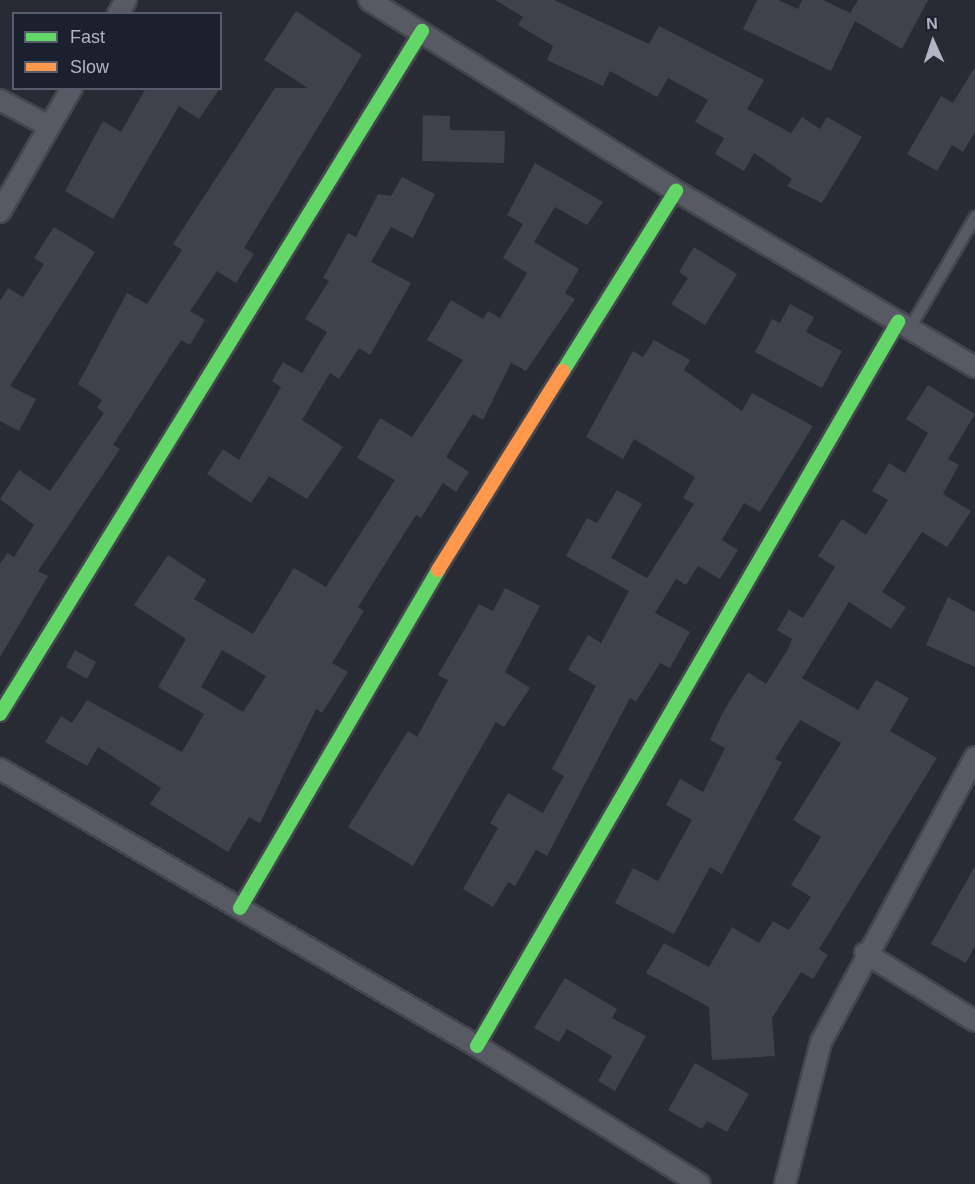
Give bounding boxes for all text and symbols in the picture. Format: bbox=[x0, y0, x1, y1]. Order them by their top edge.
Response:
legend bbox=[12, 12, 222, 90]
north arrow bbox=[903, 12, 963, 72]
text: N bbox=[926, 15, 938, 32]
text: Fast bbox=[70, 27, 105, 47]
text: Slow bbox=[70, 57, 109, 77]

